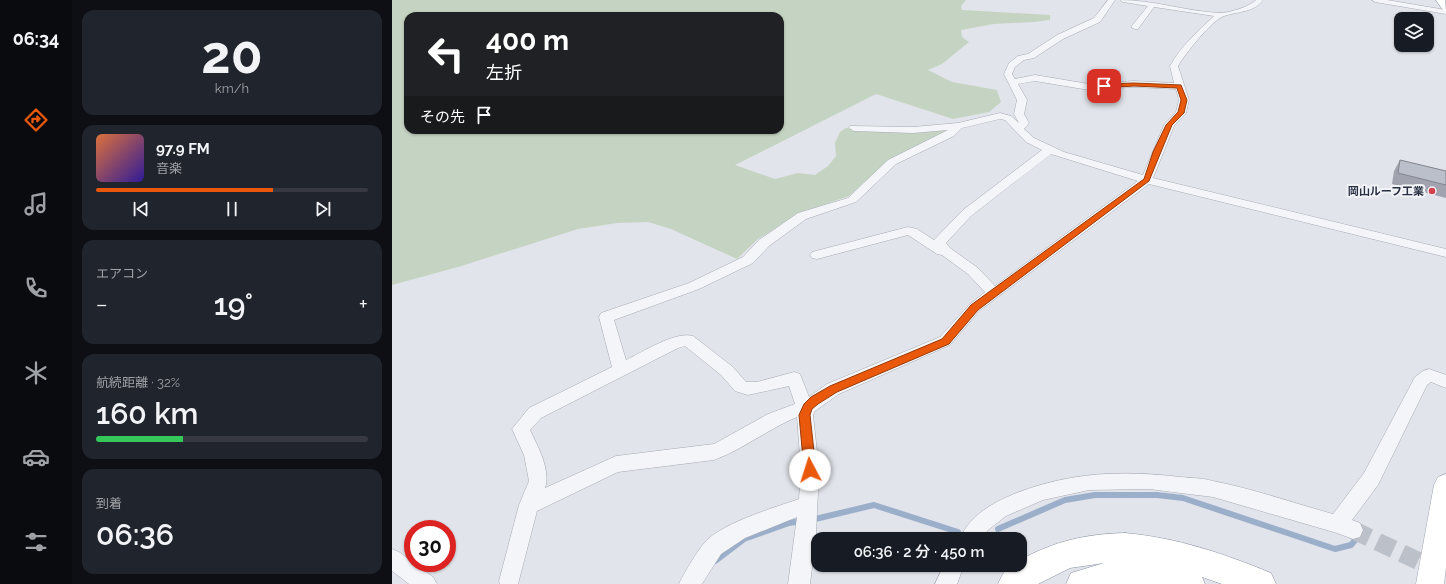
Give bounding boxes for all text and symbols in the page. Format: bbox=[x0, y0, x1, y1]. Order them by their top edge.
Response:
map controls bbox=[1394, 12, 1434, 52]
button: layers bbox=[1394, 12, 1434, 52]
text: 20 bbox=[201, 24, 263, 85]
text: 400 m bbox=[486, 24, 569, 57]
text: 06:34 bbox=[13, 28, 59, 49]
icon: left bbox=[420, 28, 472, 80]
text: 左折 bbox=[486, 62, 522, 83]
pin bbox=[1087, 69, 1121, 103]
icon: arrive bbox=[1093, 75, 1115, 97]
text: km/h bbox=[215, 81, 249, 96]
icon: arrive bbox=[473, 104, 495, 126]
icon: directions bbox=[22, 106, 50, 134]
text: その先 bbox=[420, 108, 465, 126]
text: 97.9 FM bbox=[156, 140, 210, 158]
text: 音楽 bbox=[156, 161, 182, 176]
place label: 岡山ルーフ工業 bbox=[1348, 185, 1424, 198]
marker: 岡山ルーフ工業 bbox=[1427, 186, 1437, 196]
icon: music bbox=[22, 190, 50, 218]
icon: previous bbox=[130, 198, 152, 220]
icon: pause bbox=[221, 198, 243, 220]
icon: next bbox=[312, 198, 334, 220]
text: エアコン bbox=[96, 266, 148, 281]
icon: phone bbox=[22, 274, 50, 302]
text: 19° bbox=[214, 287, 253, 322]
text: − bbox=[96, 291, 108, 317]
text: + bbox=[359, 291, 368, 317]
icon: climate bbox=[22, 359, 50, 387]
text: 航続距離 · 32% bbox=[96, 375, 180, 390]
text: 160 km bbox=[96, 396, 198, 431]
icon: car bbox=[22, 443, 50, 471]
position arrow bbox=[789, 449, 831, 491]
text: 到着 bbox=[96, 496, 122, 511]
text: 06:36 bbox=[96, 517, 174, 552]
speed limit sign: 30 bbox=[404, 520, 456, 572]
icon: filters bbox=[22, 528, 50, 556]
text: 06:36 · 2 分 · 450 m bbox=[854, 543, 984, 561]

